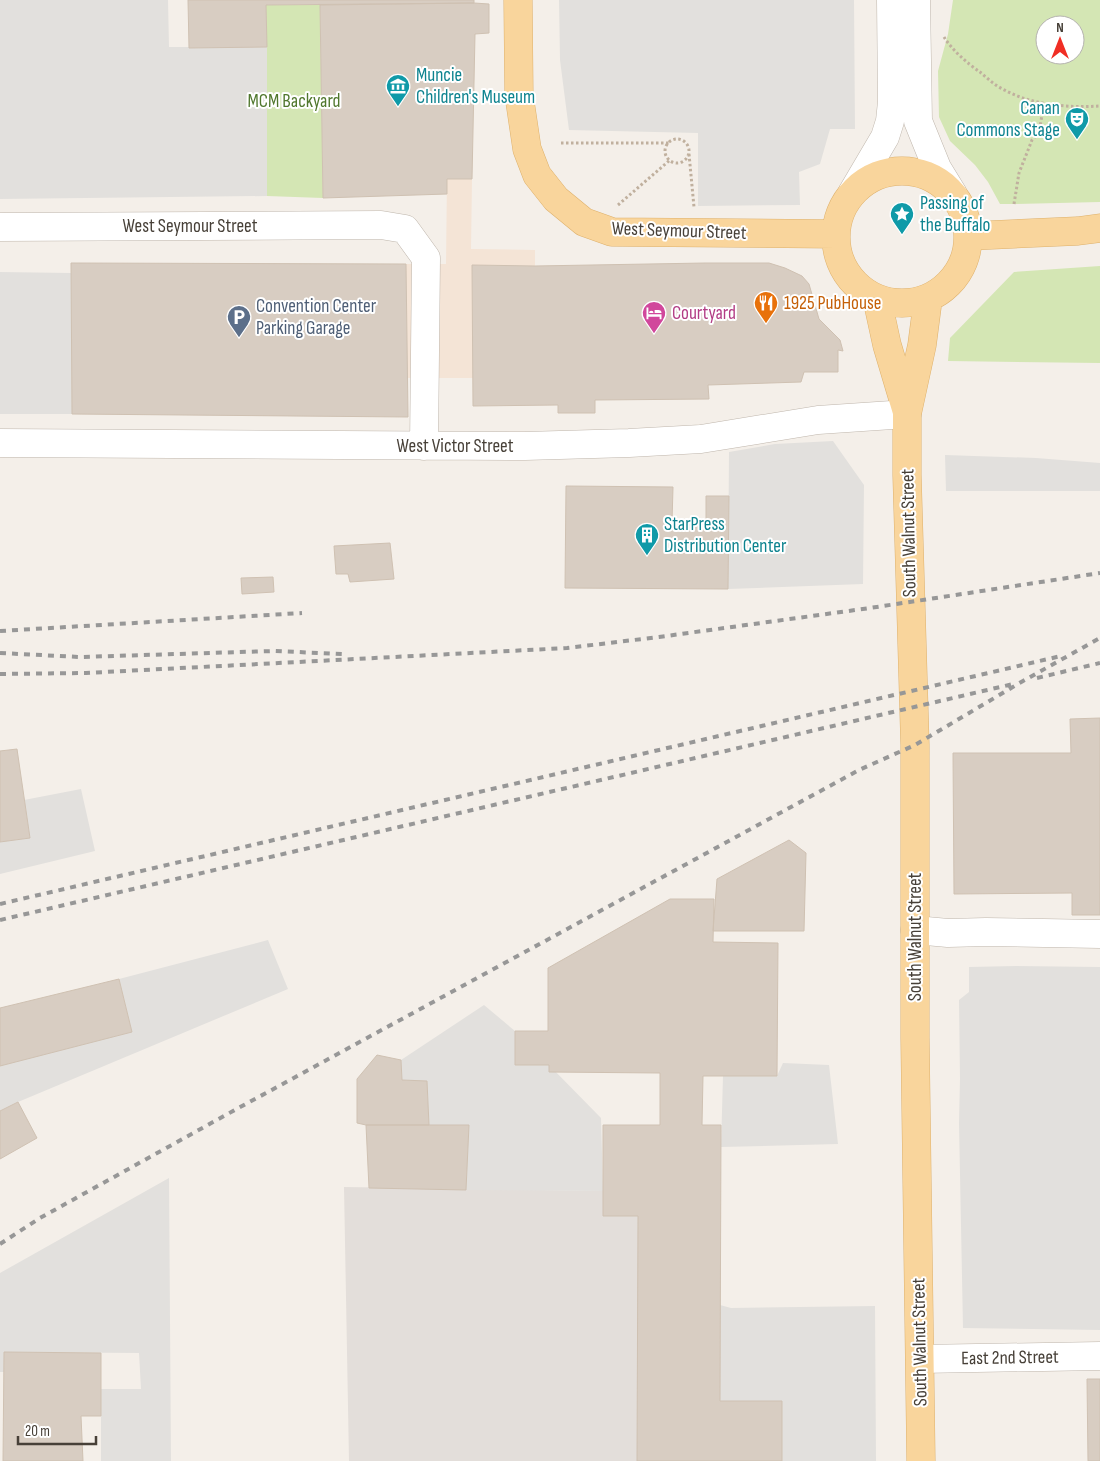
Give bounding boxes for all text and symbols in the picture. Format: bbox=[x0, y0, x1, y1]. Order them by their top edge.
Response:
north arrow bbox=[1035, 15, 1085, 65]
text: N bbox=[1056, 19, 1064, 36]
place label: Muncie Children's Museum bbox=[416, 64, 535, 109]
museum icon: Muncie Children's Museum bbox=[385, 73, 411, 107]
park label: MCM Backyard bbox=[248, 90, 340, 113]
place label: Canan Commons Stage bbox=[957, 97, 1060, 142]
theatre icon: Canan Commons Stage bbox=[1064, 106, 1090, 140]
place label: Passing of the Buffalo bbox=[920, 192, 990, 237]
place icon: Passing of the Buffalo bbox=[889, 201, 915, 235]
street label: West Seymour Street bbox=[123, 215, 258, 238]
street label: West Seymour Street bbox=[611, 217, 747, 245]
restaurant icon: 1925 PubHouse bbox=[753, 290, 779, 324]
place label: 1925 PubHouse bbox=[784, 292, 881, 315]
place label: Convention Center Parking Garage bbox=[256, 295, 377, 340]
hotel icon: Courtyard bbox=[641, 300, 667, 334]
place label: Courtyard bbox=[672, 302, 736, 325]
parking icon: Convention Center Parking Garage bbox=[226, 304, 252, 338]
street label: West Victor Street bbox=[397, 435, 514, 458]
street label: South Walnut Street bbox=[896, 468, 922, 597]
place label: StarPress Distribution Center bbox=[664, 513, 787, 558]
building icon: StarPress Distribution Center bbox=[634, 522, 660, 556]
street label: South Walnut Street bbox=[904, 872, 927, 1001]
street label: South Walnut Street bbox=[907, 1277, 933, 1406]
street label: East 2nd Street bbox=[961, 1346, 1059, 1370]
scale bar bbox=[18, 1414, 95, 1446]
text: 20 m bbox=[25, 1422, 50, 1441]

